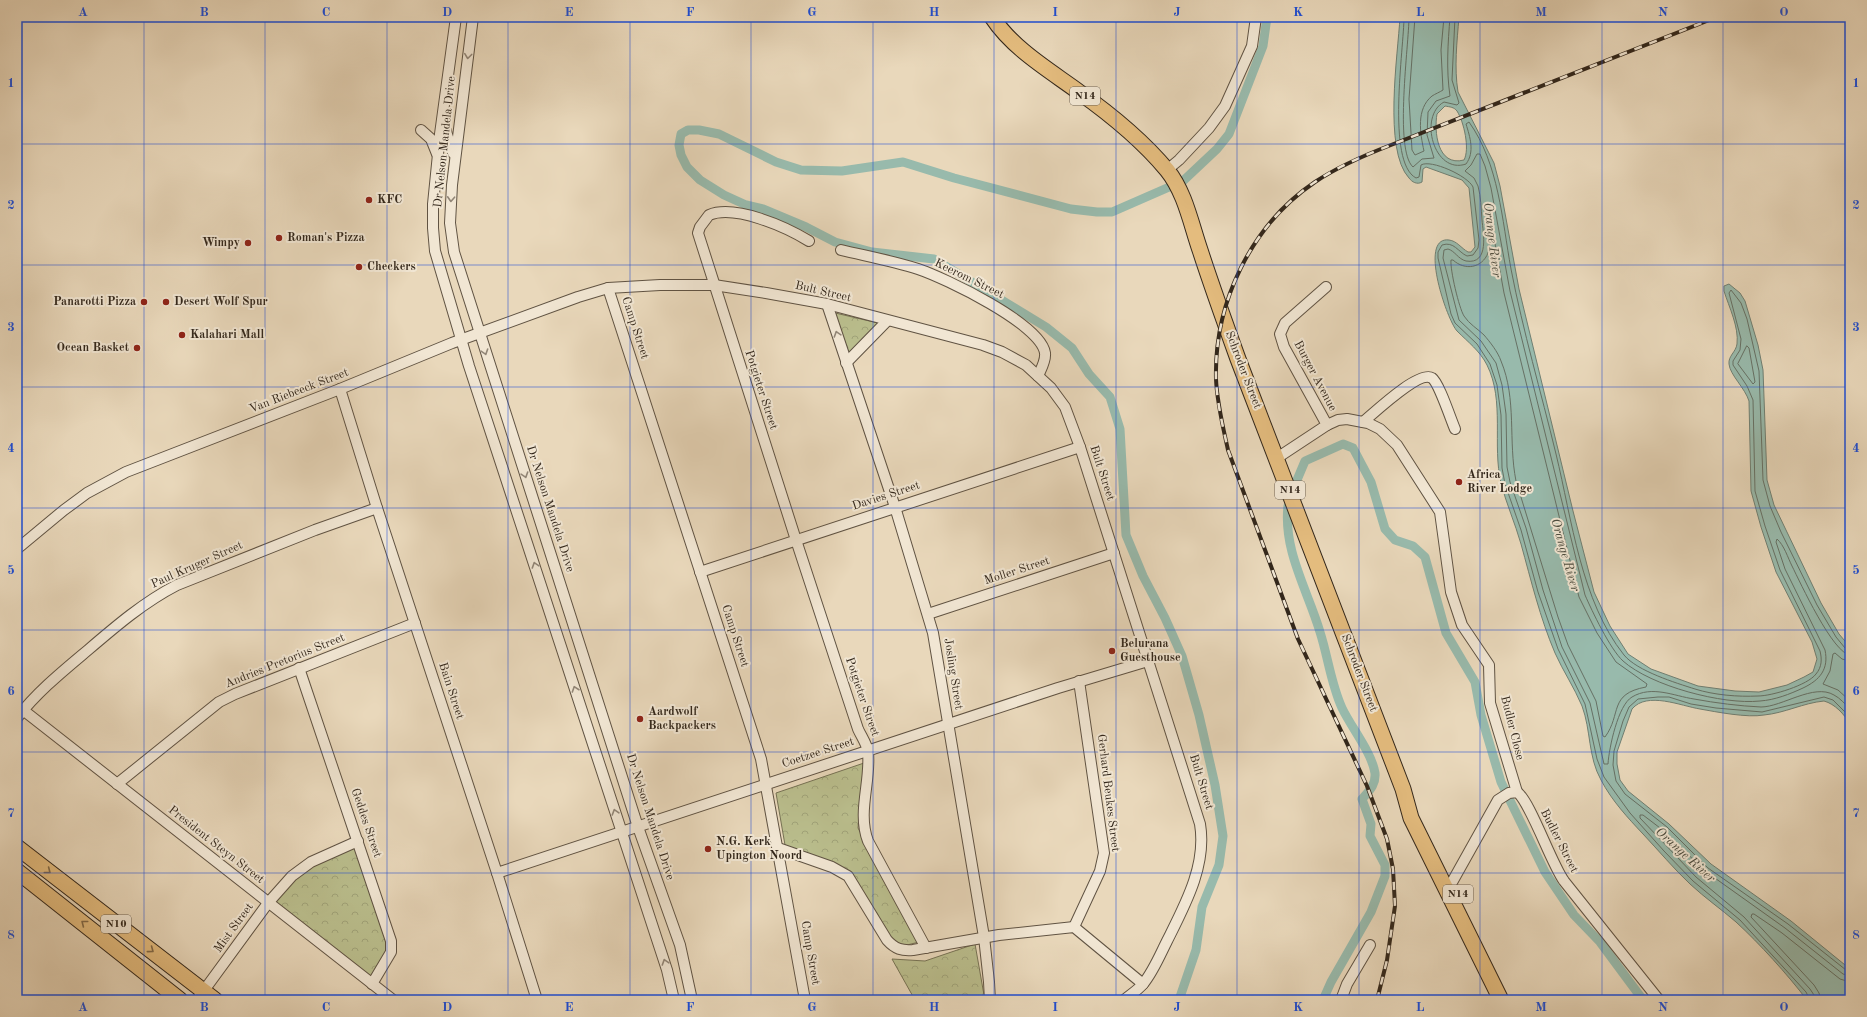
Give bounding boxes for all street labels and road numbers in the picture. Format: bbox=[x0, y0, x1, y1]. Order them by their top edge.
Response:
street label: Dr Nelson Mandela Drive bbox=[432, 75, 458, 208]
road number: N14 bbox=[1070, 87, 1100, 105]
street label: Keerom Street bbox=[932, 257, 1006, 301]
street label: Bult Street bbox=[794, 280, 852, 304]
street label: Camp Street bbox=[619, 295, 651, 361]
street label: Schroder Street bbox=[1223, 330, 1263, 410]
street label: Burger Avenue bbox=[1291, 339, 1339, 414]
street label: Potgieter Street bbox=[743, 349, 779, 431]
street label: Van Riebeeck Street bbox=[248, 367, 350, 415]
street label: Dr Nelson Mandela Drive bbox=[524, 444, 576, 574]
street label: Bult Street bbox=[1087, 444, 1117, 502]
street label: Davies Street bbox=[851, 479, 921, 513]
road number: N14 bbox=[1275, 481, 1305, 499]
street label: Paul Kruger Street bbox=[149, 539, 245, 591]
street label: Moller Street bbox=[983, 555, 1051, 587]
street label: Camp Street bbox=[719, 603, 751, 669]
street label: Andries Pretorius Street bbox=[223, 631, 347, 691]
street label: Schroder Street bbox=[1339, 633, 1379, 713]
street label: Josling Street bbox=[941, 637, 965, 711]
street label: Potgieter Street bbox=[843, 656, 881, 738]
street label: Bain Street bbox=[436, 661, 466, 721]
street label: Budler Close bbox=[1498, 695, 1526, 762]
street label: Gerhard Beukes Street bbox=[1095, 733, 1121, 853]
street label: Coetzee Street bbox=[780, 736, 856, 770]
street label: Dr Nelson Mandela Drive bbox=[624, 752, 676, 882]
street label: Bult Street bbox=[1187, 753, 1215, 811]
street label: Geddes Street bbox=[349, 787, 383, 859]
street label: President Steyn Street bbox=[166, 804, 266, 886]
street label: Budler Street bbox=[1538, 807, 1580, 875]
road number: N14 bbox=[1443, 885, 1473, 903]
street label: Mist Street bbox=[212, 901, 256, 955]
road number: N10 bbox=[101, 915, 131, 933]
street label: Camp Street bbox=[798, 920, 822, 986]

